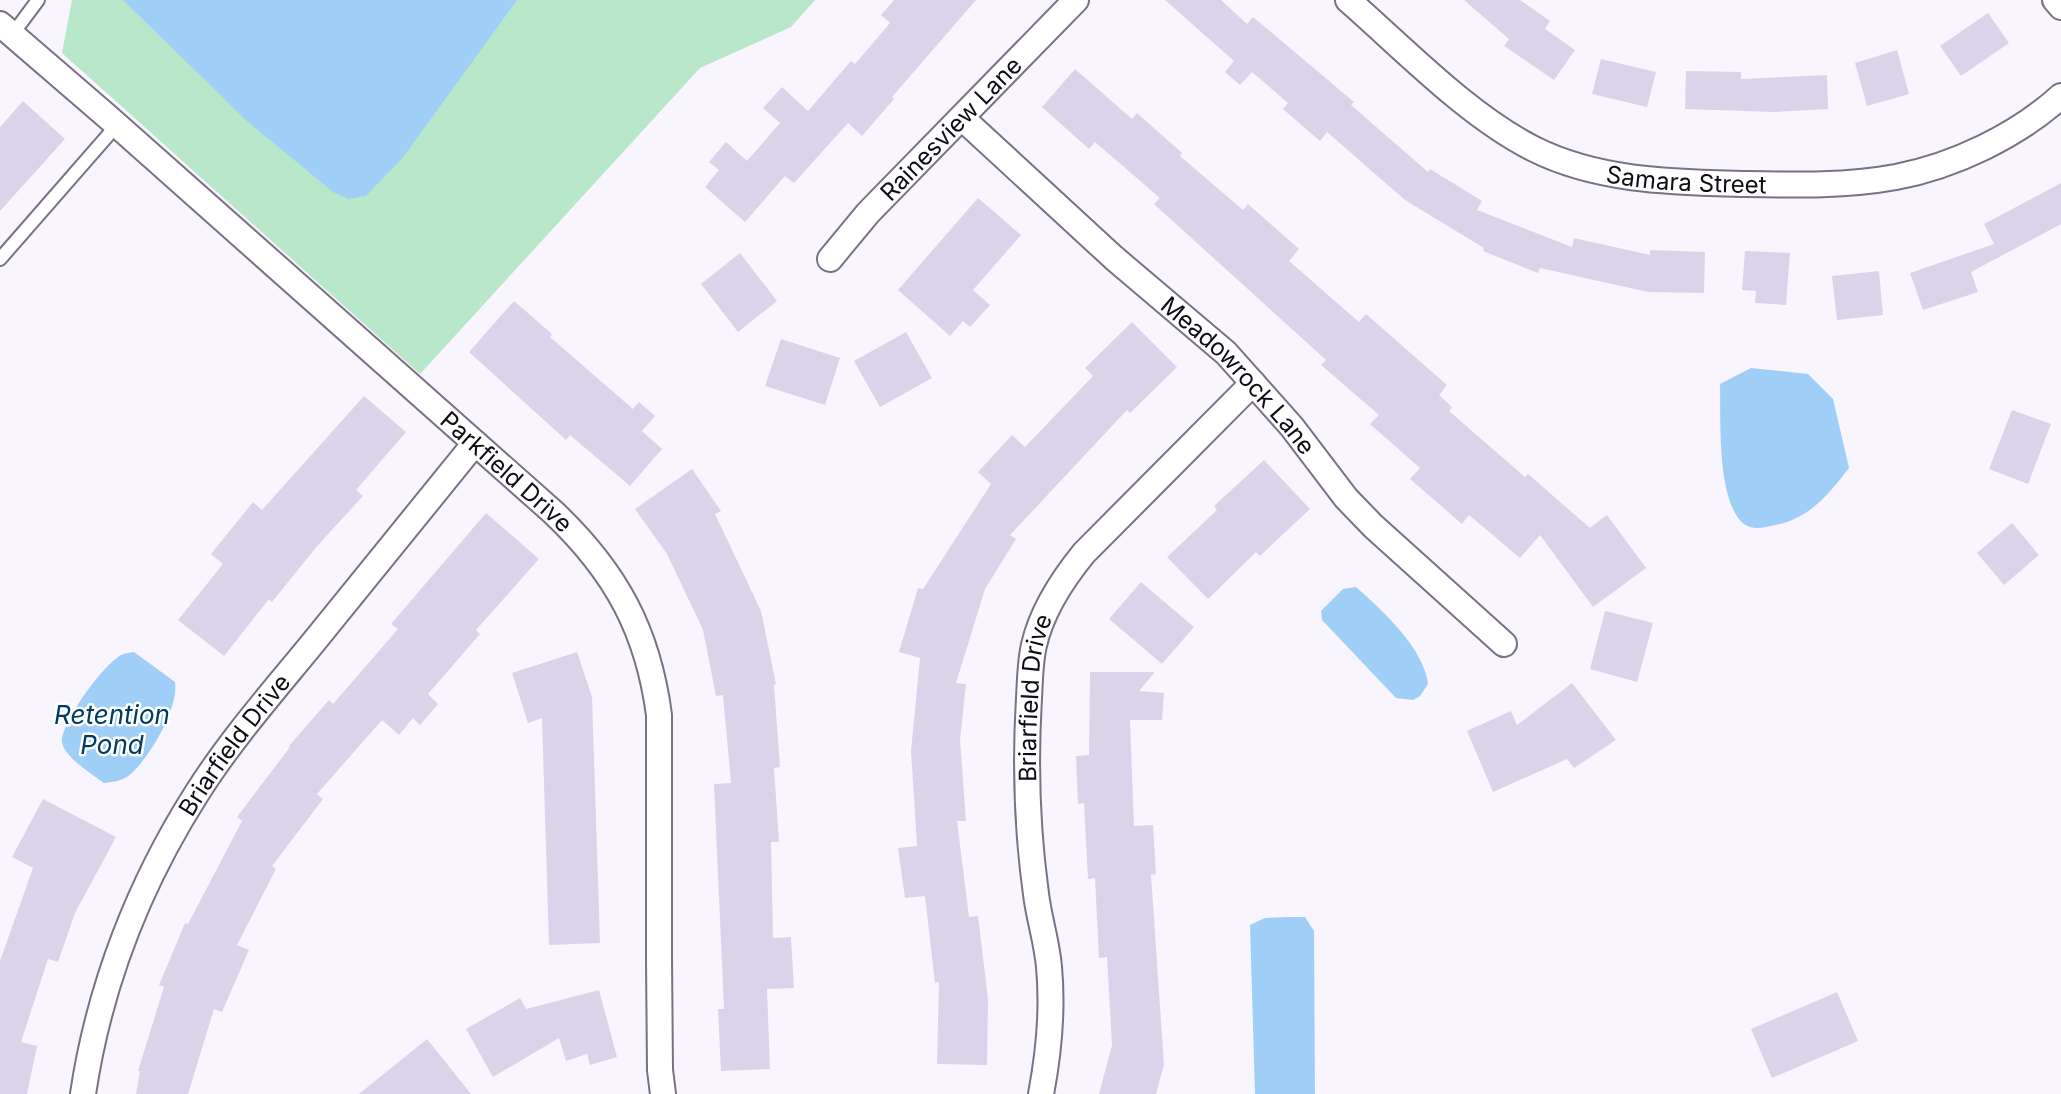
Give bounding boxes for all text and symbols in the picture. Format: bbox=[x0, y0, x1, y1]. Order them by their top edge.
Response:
street label: Rainesview Lane bbox=[874, 50, 1027, 206]
street label: Samara Street bbox=[1604, 159, 1767, 199]
street label: Meadowrock Lane bbox=[1155, 290, 1322, 460]
street label: Parkfield Drive bbox=[435, 405, 579, 538]
street label: Briarfield Drive bbox=[1013, 609, 1058, 782]
street label: Briarfield Drive bbox=[172, 668, 296, 821]
water label: Retention Pond bbox=[54, 699, 170, 760]

